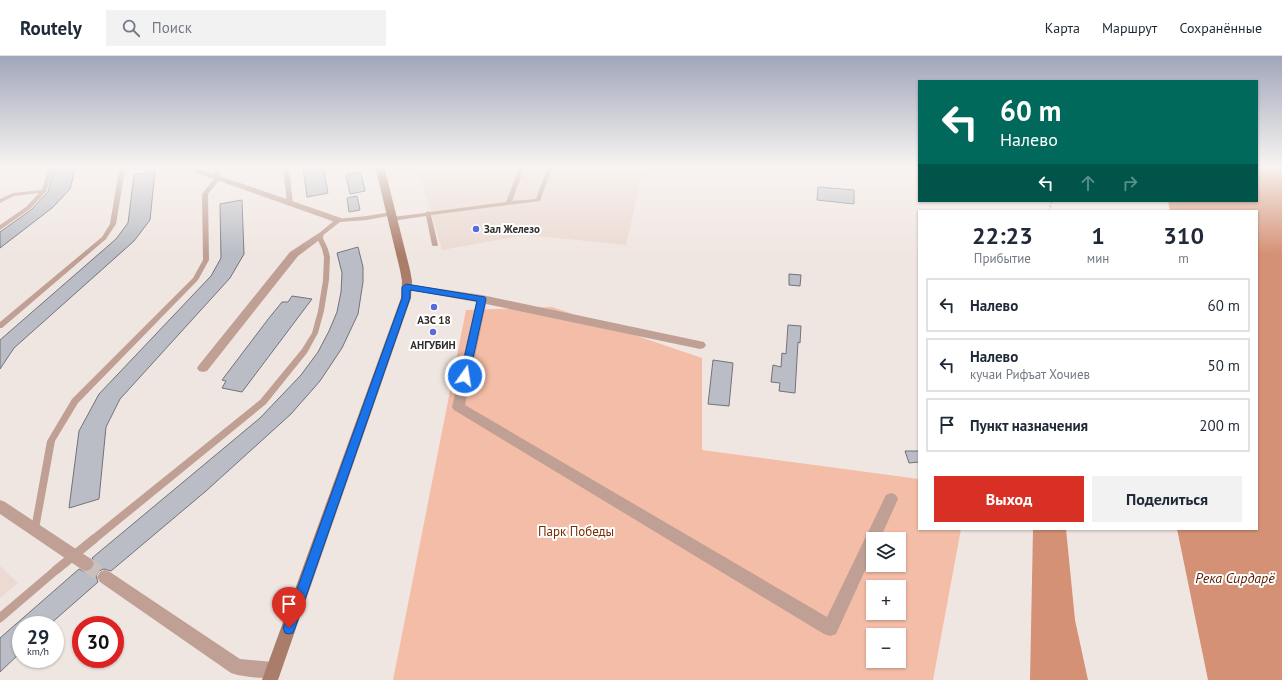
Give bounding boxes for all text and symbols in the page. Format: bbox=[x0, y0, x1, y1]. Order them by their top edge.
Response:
search box bbox=[106, 10, 386, 46]
text: Routely bbox=[20, 16, 82, 40]
icon: search bbox=[120, 17, 142, 39]
text: Поиск bbox=[152, 18, 192, 37]
text: Карта bbox=[1045, 19, 1080, 37]
text: Маршрут bbox=[1102, 19, 1157, 37]
text: Сохранённые bbox=[1179, 19, 1262, 37]
text: 60 m bbox=[1000, 92, 1061, 129]
icon: left bbox=[934, 96, 986, 148]
text: Налево bbox=[1000, 128, 1058, 151]
icon: left bbox=[1035, 172, 1057, 194]
icon: ahead bbox=[1077, 172, 1099, 194]
icon: right bbox=[1119, 172, 1141, 194]
text: 22:23 bbox=[972, 220, 1033, 251]
text: 1 bbox=[1091, 220, 1105, 251]
text: 310 bbox=[1163, 220, 1204, 251]
place label: Зал Железо bbox=[484, 222, 540, 236]
marker: Зал Железо bbox=[471, 224, 481, 234]
text: Прибытие bbox=[974, 250, 1031, 267]
text: мин bbox=[1087, 250, 1109, 267]
text: m bbox=[1178, 250, 1189, 267]
icon: left bbox=[936, 294, 958, 316]
text: Налево bbox=[970, 296, 1018, 315]
text: 60 m bbox=[1207, 296, 1240, 315]
marker: АЗС 18 bbox=[429, 302, 439, 312]
place label: АЗС 18 bbox=[417, 313, 451, 327]
marker: АНГУБИН bbox=[428, 327, 438, 337]
place label: АНГУБИН bbox=[410, 338, 456, 352]
text: Налево bbox=[970, 347, 1018, 366]
icon: left bbox=[936, 354, 958, 376]
position arrow bbox=[444, 355, 486, 397]
text: 50 m bbox=[1207, 356, 1240, 375]
text: кучаи Рифъат Хочиев bbox=[970, 366, 1090, 383]
icon: arrive bbox=[936, 414, 958, 436]
text: Пункт назначения bbox=[970, 416, 1088, 435]
text: 200 m bbox=[1199, 416, 1240, 435]
button: Выход bbox=[934, 476, 1084, 522]
button: Поделиться bbox=[1092, 476, 1242, 522]
park label: Парк Победы bbox=[538, 523, 614, 540]
map controls bbox=[866, 532, 906, 668]
button: layers bbox=[866, 532, 906, 572]
water label: Река Сирдарё bbox=[1195, 569, 1275, 587]
button: + bbox=[866, 580, 906, 620]
pin bbox=[272, 587, 306, 628]
icon: arrive bbox=[278, 593, 300, 615]
speed limit sign: 30 bbox=[72, 616, 124, 668]
text: 29 bbox=[27, 624, 49, 650]
button: − bbox=[866, 628, 906, 668]
text: km/h bbox=[27, 645, 49, 658]

